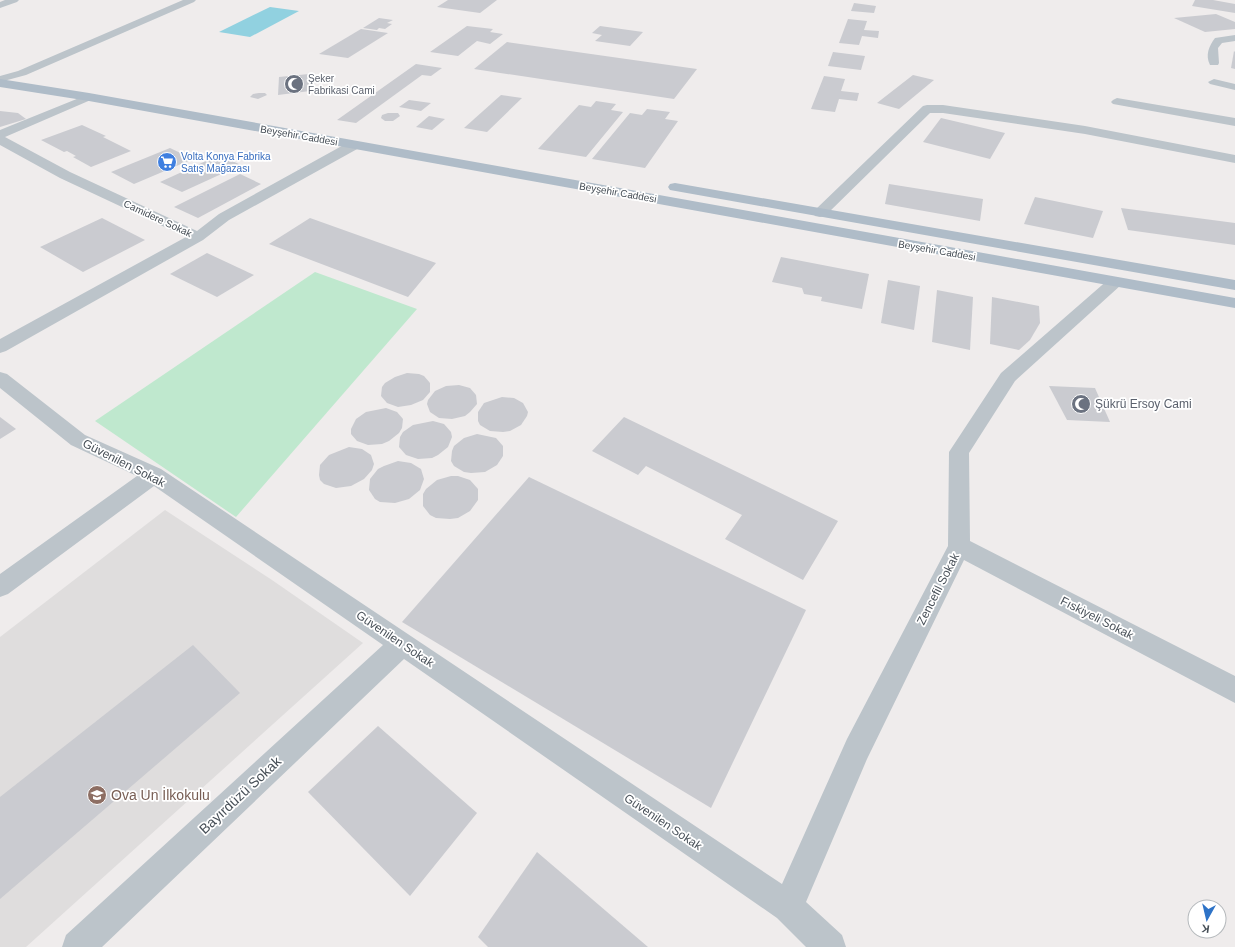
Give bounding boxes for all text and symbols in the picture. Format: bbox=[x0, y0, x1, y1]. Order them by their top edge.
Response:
mosque icon: Şeker Fabrikasi Cami bbox=[283, 73, 305, 95]
place label: Şeker Fabrikasi Cami bbox=[308, 73, 375, 96]
street label: Beyşehir Caddesi bbox=[259, 123, 338, 148]
supermarket icon: Volta Konya Fabrika Satış Mağazası bbox=[156, 151, 178, 173]
place label: Volta Konya Fabrika Satış Mağazası bbox=[181, 151, 271, 174]
street label: Beyşehir Caddesi bbox=[578, 180, 657, 205]
street label: Camidere Sokak bbox=[122, 198, 195, 239]
street label: Beyşehir Caddesi bbox=[897, 238, 976, 263]
mosque icon: Şükrü Ersoy Cami bbox=[1070, 393, 1092, 415]
place label: Şükrü Ersoy Cami bbox=[1095, 397, 1192, 411]
street label: Güvenilen Sokak bbox=[80, 436, 168, 490]
street label: Zencefil Sokak bbox=[914, 550, 963, 627]
street label: Fıskiyeli Sokak bbox=[1058, 594, 1137, 643]
street label: Güvenilen Sokak bbox=[353, 608, 437, 671]
street label: Bayırdüzü Sokak bbox=[196, 752, 285, 837]
school or university icon: Ova Un İlkokulu bbox=[86, 784, 108, 806]
place label: Ova Un İlkokulu bbox=[111, 786, 210, 803]
street label: Güvenilen Sokak bbox=[621, 791, 705, 854]
north arrow bbox=[1187, 899, 1227, 939]
text: K bbox=[1201, 922, 1210, 935]

